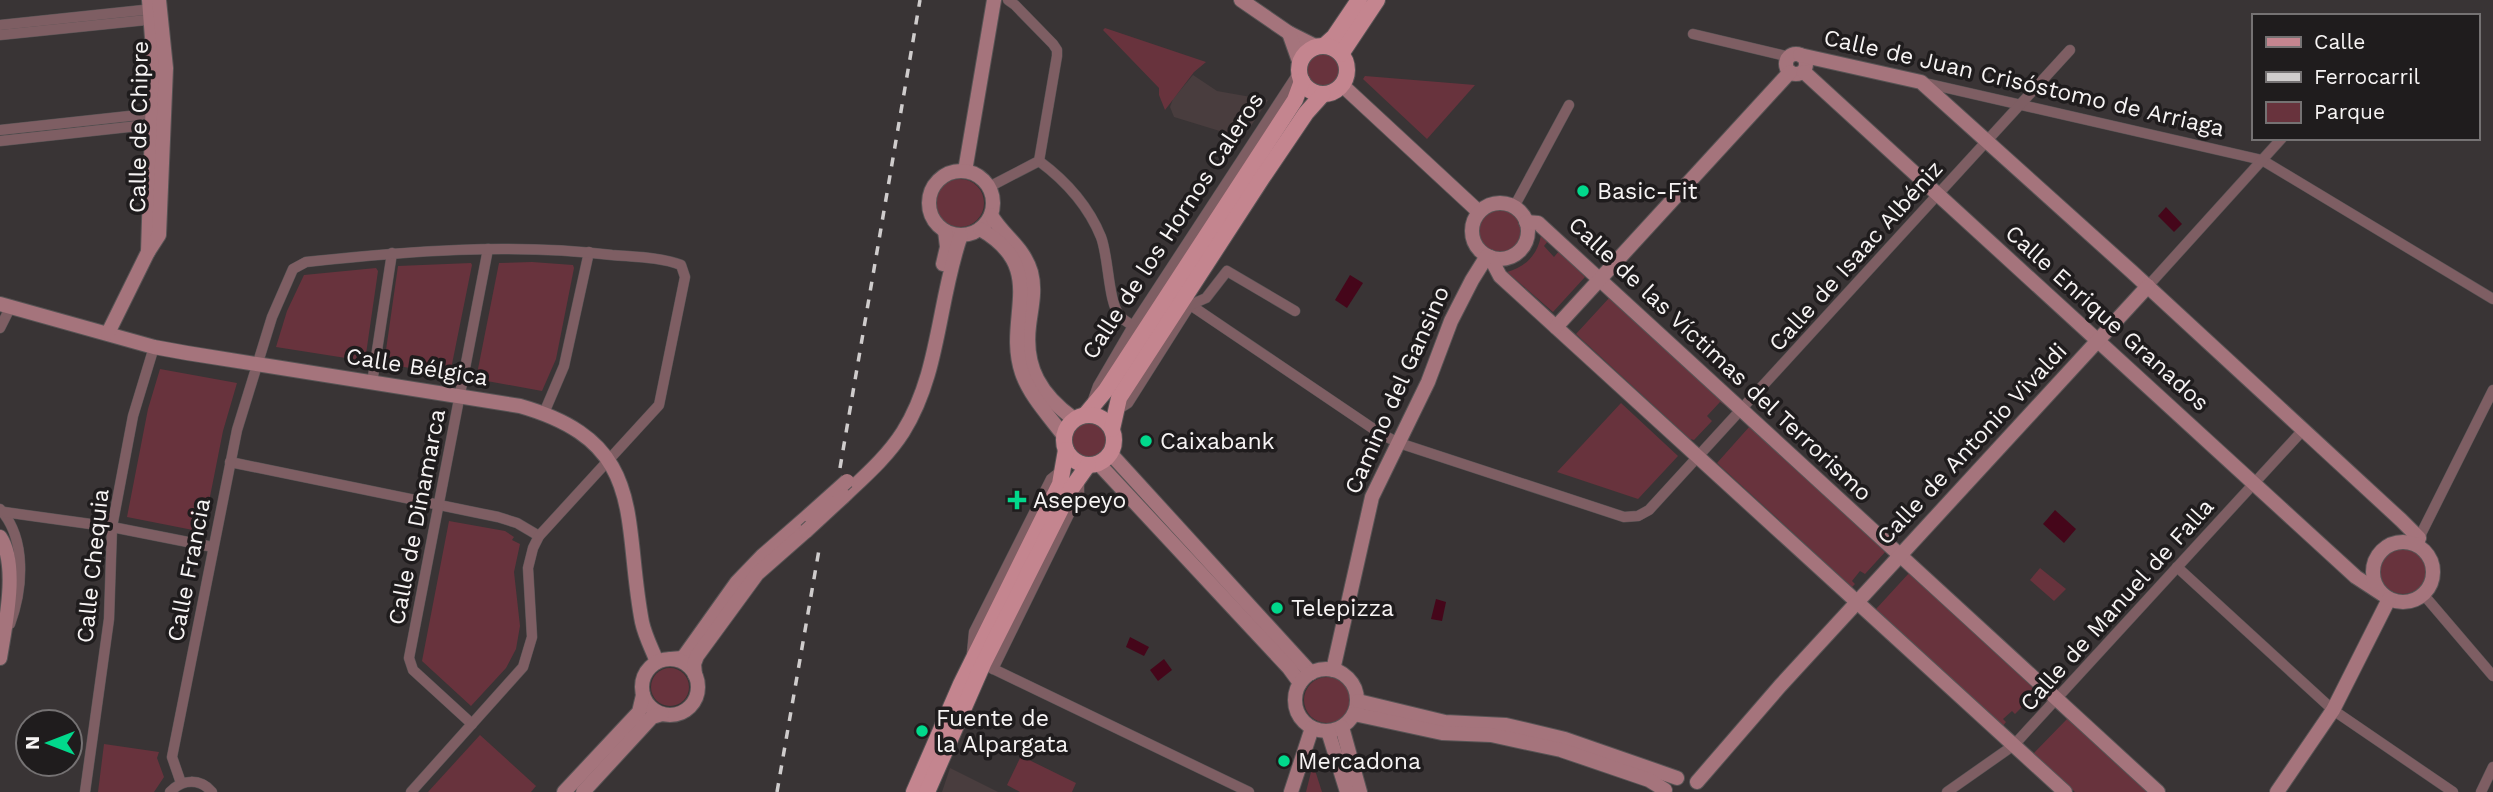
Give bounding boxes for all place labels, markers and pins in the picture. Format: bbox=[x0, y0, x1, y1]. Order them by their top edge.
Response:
place label: Basic-Fit bbox=[1597, 178, 1698, 205]
marker: Basic-Fit bbox=[1575, 183, 1591, 199]
place label: Caixabank bbox=[1160, 428, 1275, 455]
marker: Caixabank bbox=[1138, 433, 1154, 449]
place label: Asepeyo bbox=[1033, 487, 1126, 514]
marker: Asepeyo bbox=[1007, 490, 1027, 510]
place label: Telepizza bbox=[1291, 595, 1394, 622]
marker: Telepizza bbox=[1269, 600, 1285, 616]
place label: Fuente de la Alpargata bbox=[936, 705, 1068, 758]
marker: Fuente de la Alpargata bbox=[914, 723, 930, 739]
place label: Mercadona bbox=[1298, 748, 1421, 775]
marker: Mercadona bbox=[1276, 753, 1292, 769]

